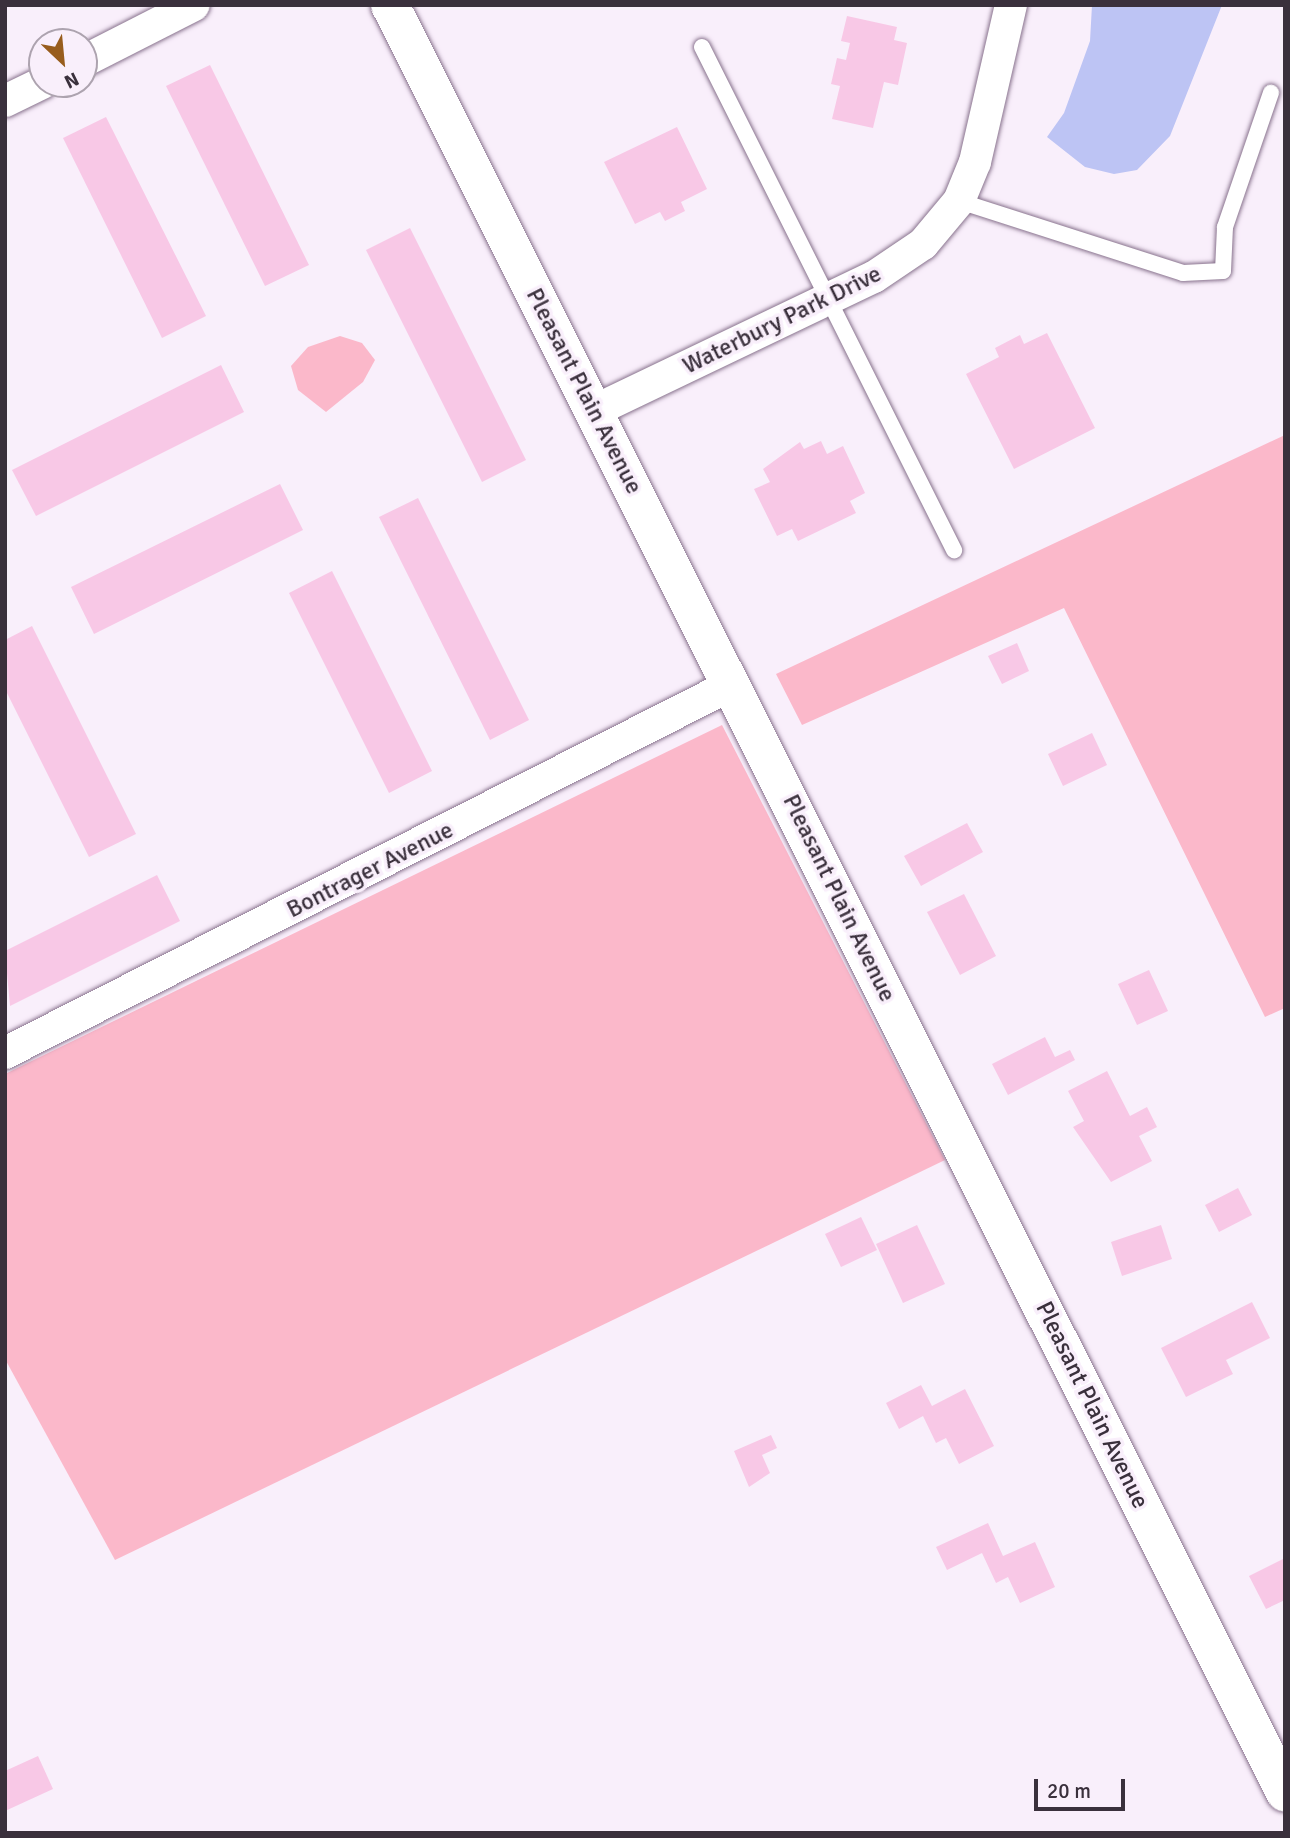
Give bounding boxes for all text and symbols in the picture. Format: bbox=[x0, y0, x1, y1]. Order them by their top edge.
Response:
north arrow bbox=[28, 28, 98, 98]
text: N bbox=[60, 66, 83, 94]
street label: Waterbury Park Drive bbox=[678, 259, 886, 381]
street label: Pleasant Plain Avenue bbox=[520, 283, 648, 499]
street label: Pleasant Plain Avenue bbox=[776, 790, 902, 1006]
street label: Bontrager Avenue bbox=[282, 816, 458, 924]
street label: Pleasant Plain Avenue bbox=[1029, 1297, 1155, 1513]
scale bar bbox=[1038, 1764, 1129, 1808]
text: 20 m bbox=[1047, 1778, 1091, 1804]

